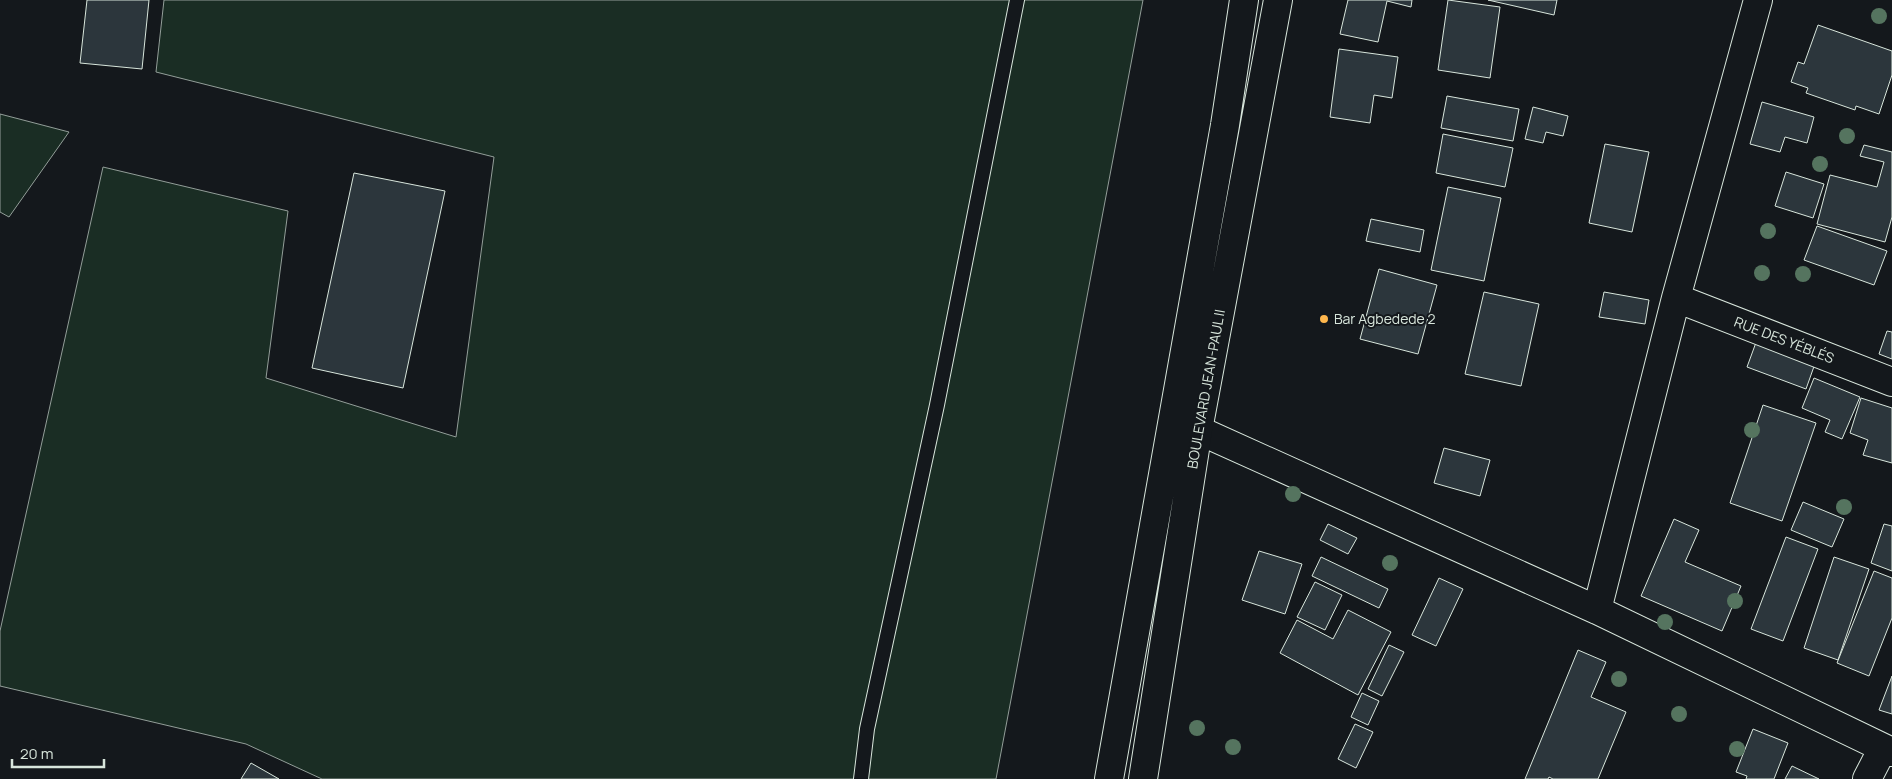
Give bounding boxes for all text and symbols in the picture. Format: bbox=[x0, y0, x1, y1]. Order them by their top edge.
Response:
street label: BOULEVARD JEAN-PAUL II bbox=[1182, 308, 1229, 470]
place label: Bar Agbedede 2 bbox=[1334, 309, 1436, 328]
street label: RUE DES YÉBLÉS bbox=[1731, 312, 1837, 367]
marker: Bar Agbedede 2 bbox=[1318, 313, 1330, 325]
scale bar bbox=[12, 736, 105, 768]
text: 20 m bbox=[20, 743, 53, 764]

